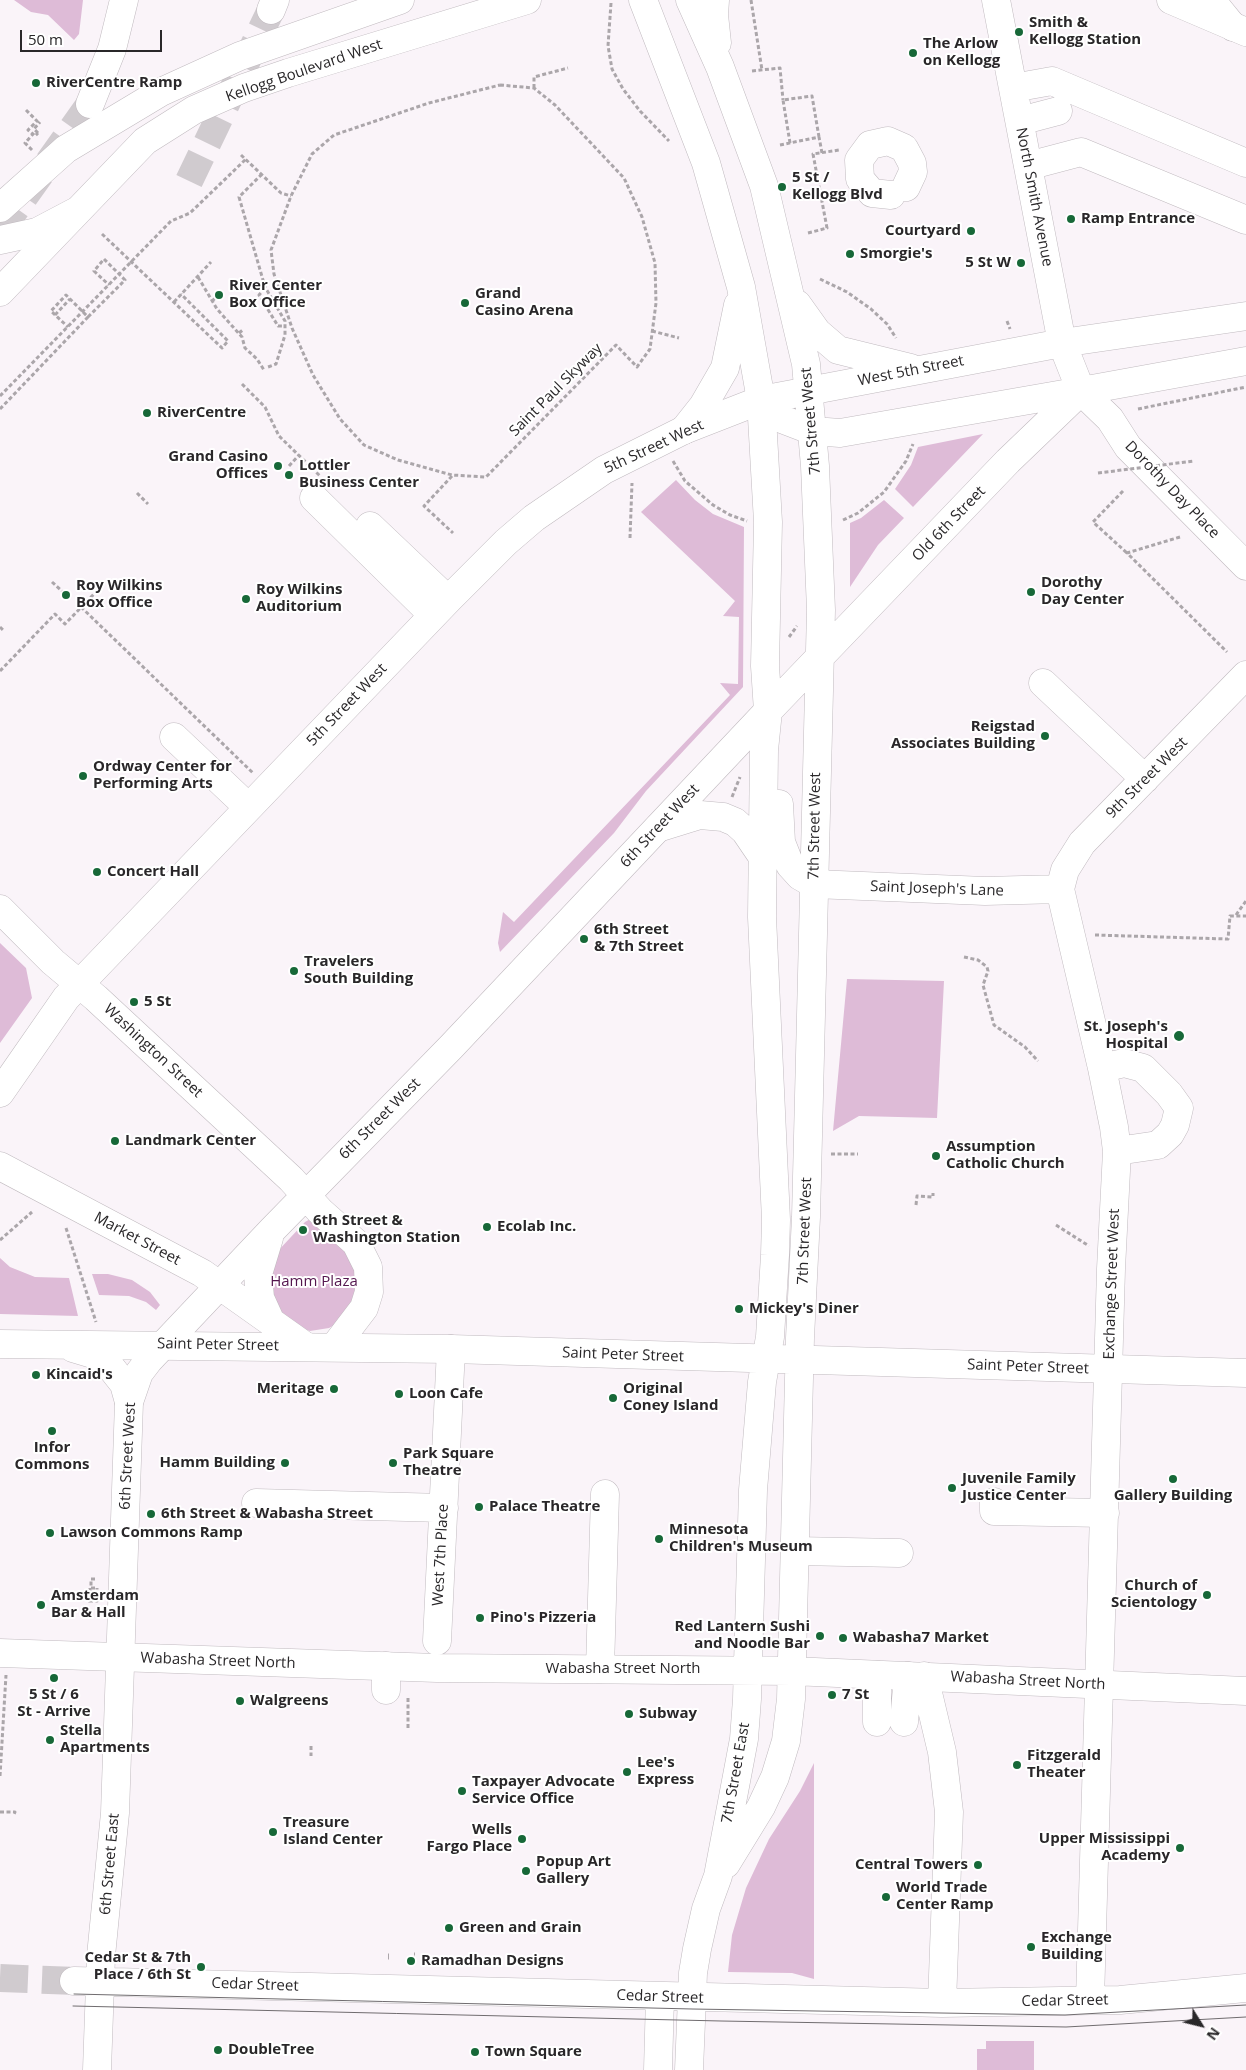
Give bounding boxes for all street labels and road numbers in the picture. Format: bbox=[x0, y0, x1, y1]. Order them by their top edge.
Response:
street label: Kellogg Boulevard West bbox=[223, 36, 385, 106]
street label: North Smith Avenue bbox=[1012, 126, 1056, 268]
street label: Saint Paul Skyway bbox=[506, 340, 606, 440]
street label: West 5th Street bbox=[856, 352, 966, 390]
street label: 7th Street West bbox=[797, 367, 825, 475]
street label: 5th Street West bbox=[601, 416, 707, 478]
street label: Dorothy Day Place bbox=[1121, 438, 1223, 542]
street label: Old 6th Street bbox=[909, 483, 989, 565]
street label: 5th Street West bbox=[303, 660, 391, 750]
street label: 9th Street West bbox=[1103, 734, 1191, 822]
street label: 7th Street West bbox=[805, 772, 825, 880]
street label: 6th Street West bbox=[617, 781, 703, 871]
street label: Saint Joseph's Lane bbox=[870, 878, 1004, 900]
street label: Washington Street bbox=[100, 1000, 206, 1102]
street label: 6th Street West bbox=[336, 1075, 424, 1163]
street label: 7th Street West bbox=[794, 1177, 816, 1285]
street label: Exchange Street West bbox=[1100, 1208, 1124, 1360]
street label: Market Street bbox=[91, 1209, 183, 1269]
street label: Saint Peter Street bbox=[157, 1335, 279, 1355]
street label: Saint Peter Street bbox=[562, 1344, 684, 1366]
street label: Saint Peter Street bbox=[967, 1356, 1089, 1378]
street label: 6th Street West bbox=[116, 1402, 140, 1510]
street label: West 7th Place bbox=[429, 1503, 453, 1607]
street label: Wabasha Street North bbox=[140, 1649, 296, 1673]
street label: Wabasha Street North bbox=[545, 1660, 701, 1678]
street label: Wabasha Street North bbox=[950, 1668, 1106, 1694]
street label: 7th Street East bbox=[718, 1721, 754, 1825]
street label: 6th Street East bbox=[97, 1812, 123, 1916]
street label: Cedar Street bbox=[211, 1974, 299, 1996]
street label: Cedar Street bbox=[616, 1986, 704, 2008]
street label: Cedar Street bbox=[1021, 1991, 1109, 2011]

